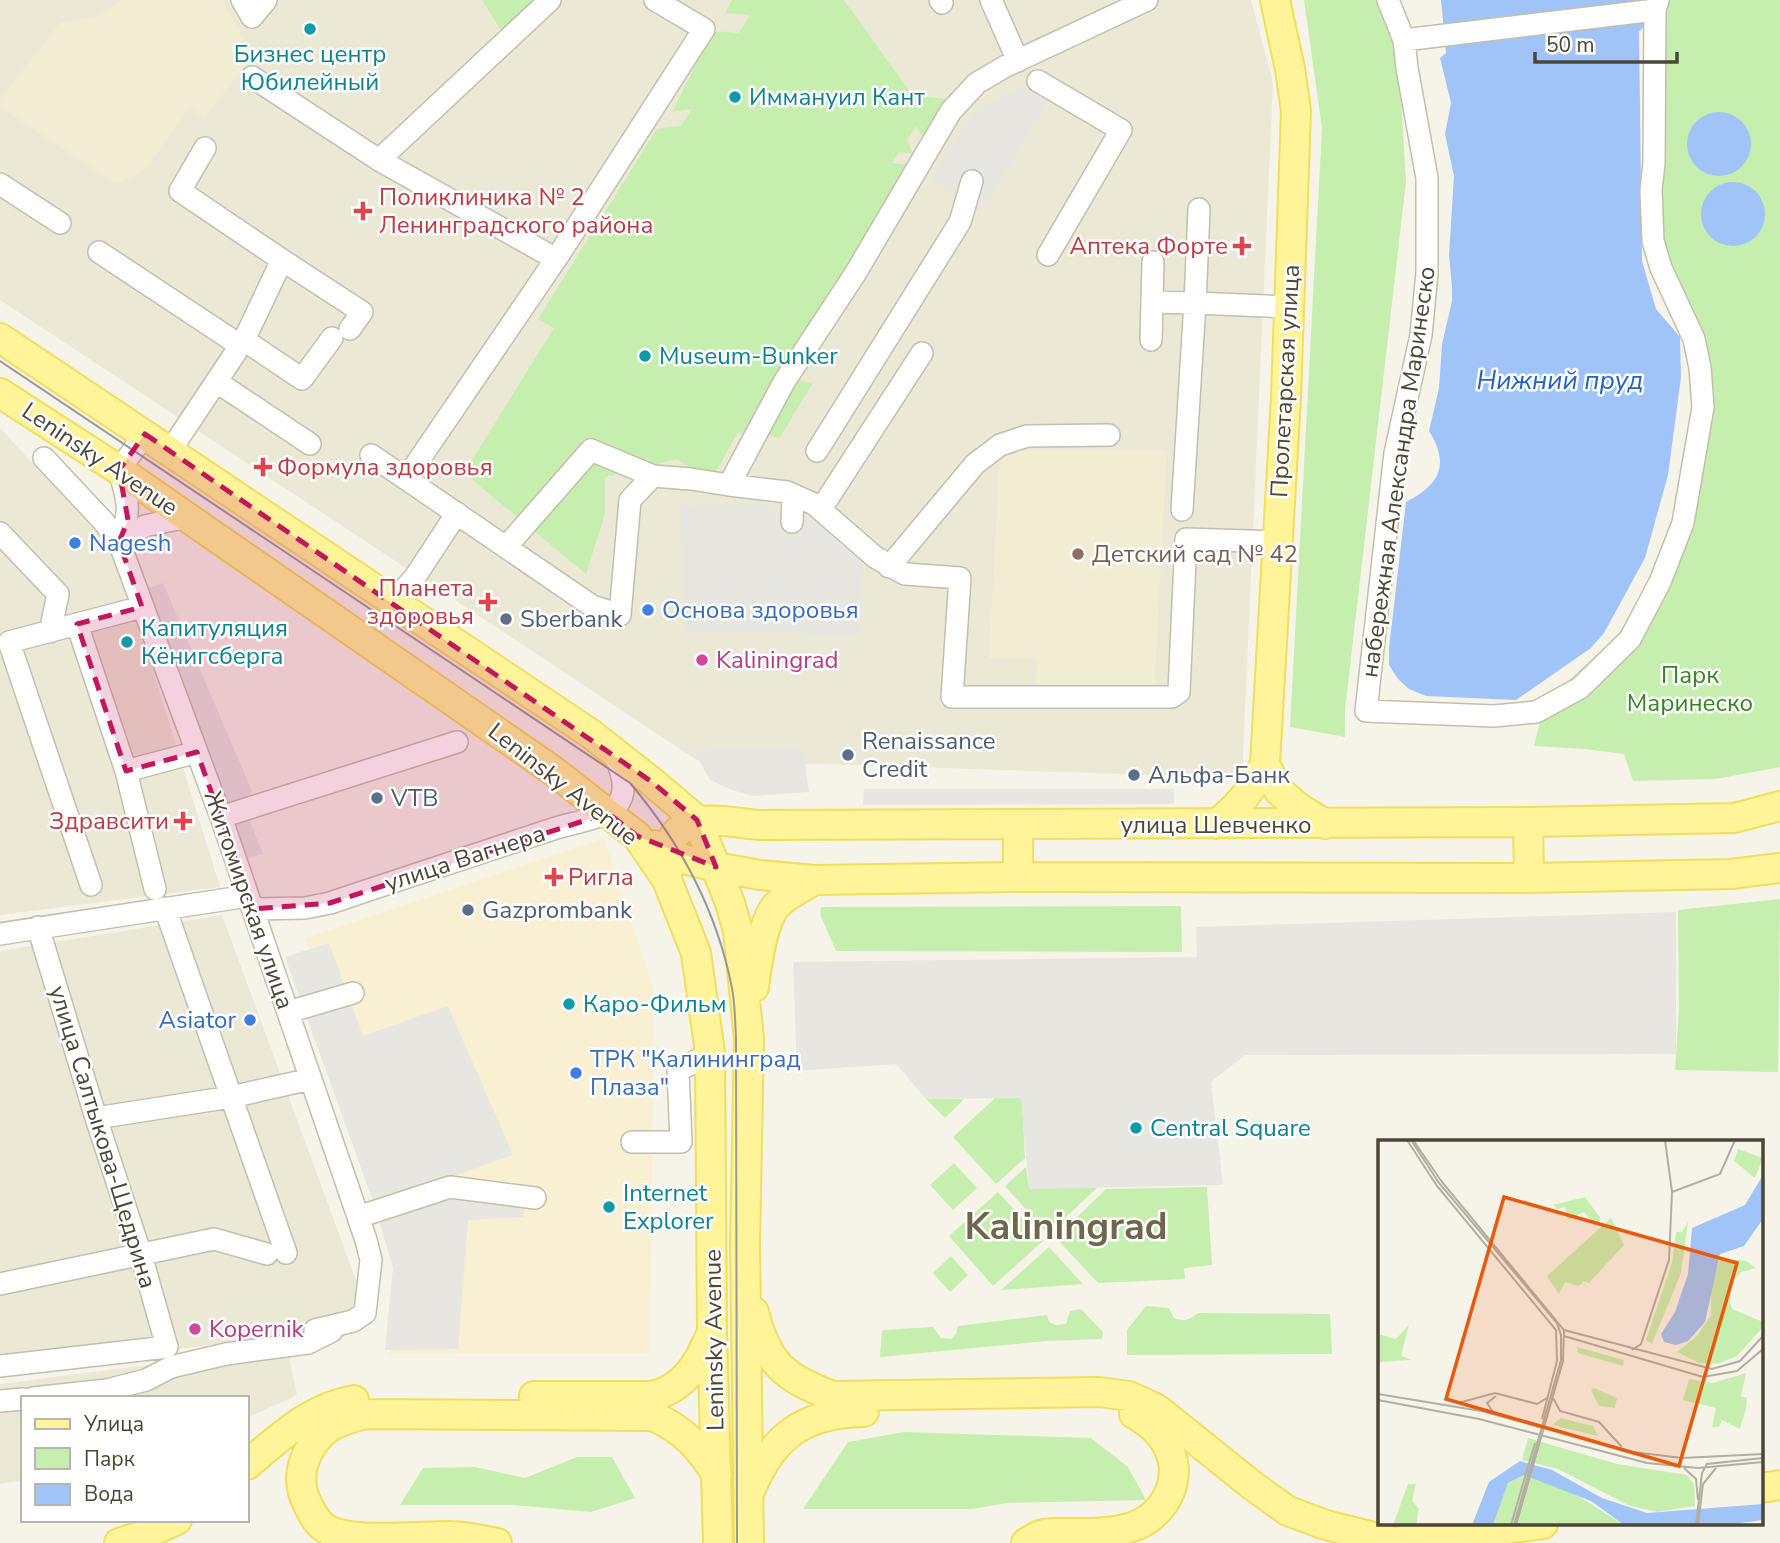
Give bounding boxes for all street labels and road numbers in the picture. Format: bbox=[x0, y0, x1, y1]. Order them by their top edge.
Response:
street label: Пролетарская улица bbox=[1263, 264, 1307, 498]
street label: набережная Александра Маринеско bbox=[1353, 264, 1443, 680]
street label: Leninsky Avenue bbox=[16, 395, 184, 523]
street label: Leninsky Avenue bbox=[482, 715, 644, 853]
street label: Житомирская улица bbox=[197, 787, 301, 1013]
street label: улица Шевченко bbox=[1120, 809, 1312, 841]
street label: улица Вагнера bbox=[381, 817, 549, 899]
street label: улица Салтыкова-Щедрина bbox=[42, 982, 164, 1292]
street label: Leninsky Avenue bbox=[696, 1249, 732, 1431]

